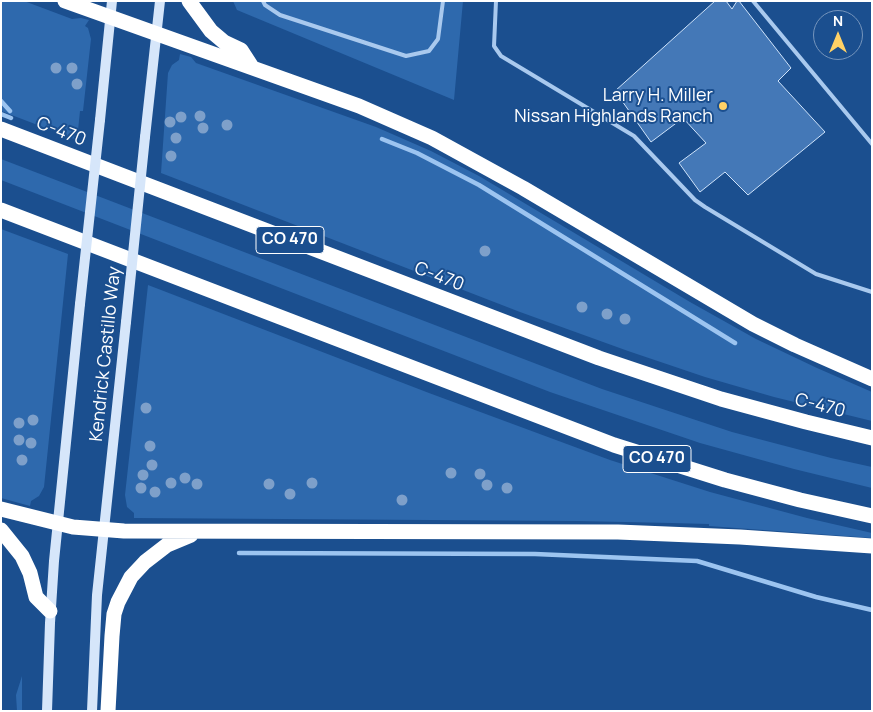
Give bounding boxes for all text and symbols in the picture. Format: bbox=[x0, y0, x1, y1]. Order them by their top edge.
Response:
north arrow bbox=[813, 10, 863, 60]
text: N bbox=[833, 11, 843, 30]
place label: Larry H. Miller Nissan Highlands Ranch bbox=[514, 85, 713, 128]
marker: Larry H. Miller Nissan Highlands Ranch bbox=[717, 100, 729, 112]
street label: C-470 bbox=[33, 113, 89, 151]
road number: CO 470 bbox=[256, 226, 324, 254]
street label: C-470 bbox=[411, 258, 467, 296]
street label: Kendrick Castillo Way bbox=[86, 265, 126, 443]
street label: C-470 bbox=[792, 389, 848, 423]
road number: CO 470 bbox=[623, 446, 691, 472]

